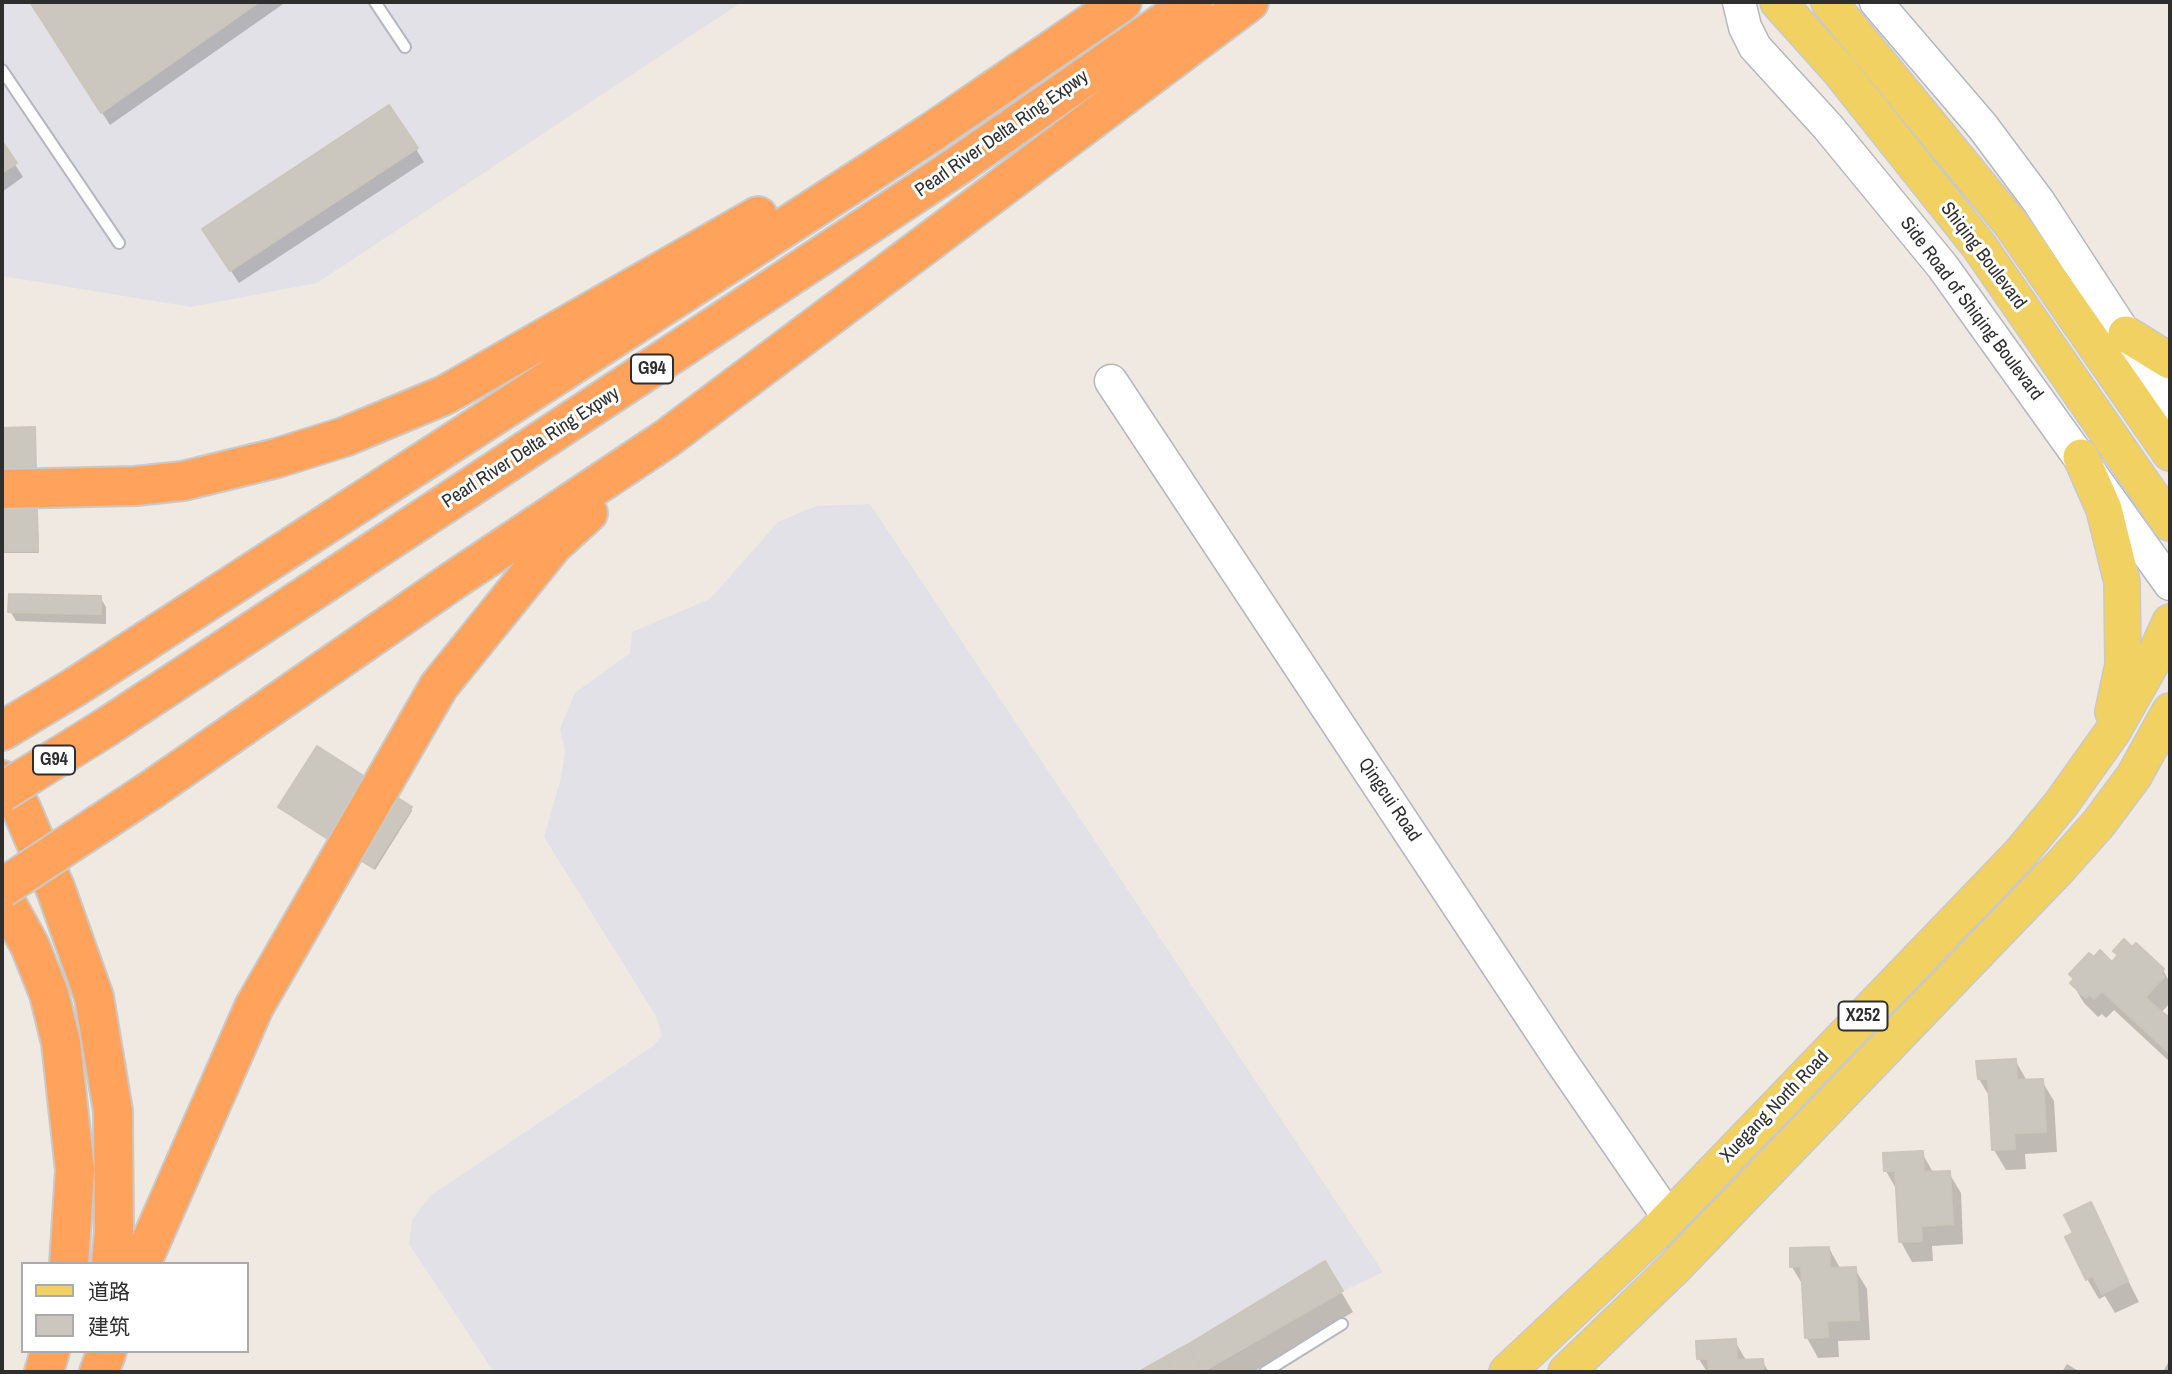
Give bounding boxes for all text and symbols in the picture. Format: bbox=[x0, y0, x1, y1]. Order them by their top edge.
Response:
street label: Pearl River Delta Ring Expwy bbox=[911, 66, 1093, 202]
street label: Shiqing Boulevard bbox=[1935, 198, 2031, 314]
street label: Side Road of Shiqing Boulevard bbox=[1895, 213, 2047, 405]
road number: G94 bbox=[631, 354, 673, 384]
street label: Pearl River Delta Ring Expwy bbox=[438, 382, 624, 514]
road number: G94 bbox=[33, 746, 75, 774]
street label: Qingcui Road bbox=[1353, 754, 1425, 846]
road number: X252 bbox=[1839, 1001, 1888, 1030]
street label: Xuegang North Road bbox=[1716, 1046, 1834, 1168]
legend bbox=[21, 1262, 248, 1353]
text: 道路 bbox=[88, 1277, 130, 1306]
text: 建筑 bbox=[88, 1312, 130, 1341]

